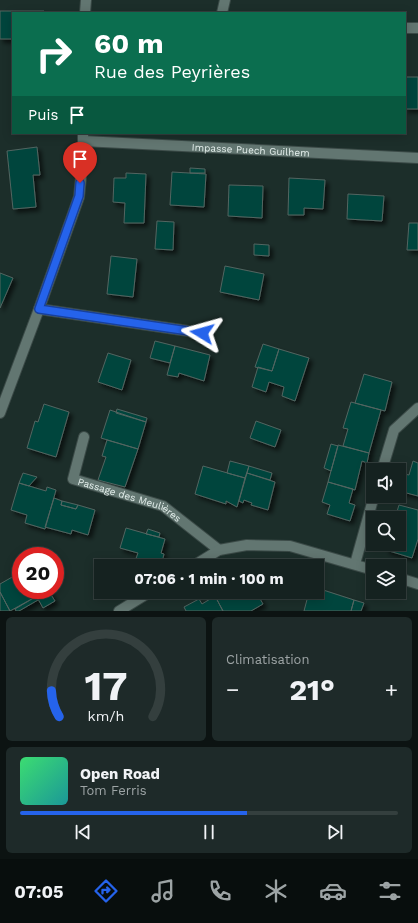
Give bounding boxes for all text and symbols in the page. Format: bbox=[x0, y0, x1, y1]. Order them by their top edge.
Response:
text: 60 m bbox=[94, 27, 164, 60]
icon: right bbox=[28, 28, 80, 80]
text: Rue des Peyrières bbox=[94, 61, 250, 82]
icon: arrive bbox=[66, 104, 88, 126]
text: Puis bbox=[28, 106, 58, 124]
street label: Impasse Puech Guilhem bbox=[192, 141, 310, 158]
pin bbox=[63, 142, 97, 183]
icon: arrive bbox=[69, 148, 91, 170]
position arrow bbox=[181, 312, 223, 354]
map controls bbox=[366, 463, 406, 599]
button: sound bbox=[366, 463, 406, 503]
street label: Passage des Meulières bbox=[77, 475, 183, 524]
button: search bbox=[366, 511, 406, 551]
speed limit sign: 20 bbox=[12, 547, 64, 599]
button: layers bbox=[366, 559, 406, 599]
text: 07:06 · 1 min · 100 m bbox=[134, 570, 284, 588]
text: Climatisation bbox=[226, 652, 309, 667]
text: 17 bbox=[84, 661, 128, 710]
text: 21° bbox=[289, 672, 335, 707]
text: − bbox=[226, 677, 239, 702]
text: + bbox=[385, 677, 398, 702]
text: km/h bbox=[88, 708, 124, 724]
text: Open Road bbox=[80, 765, 160, 783]
text: Tom Ferris bbox=[80, 783, 147, 798]
icon: previous bbox=[72, 821, 94, 843]
icon: pause bbox=[198, 821, 220, 843]
icon: next bbox=[324, 821, 346, 843]
icon: directions bbox=[92, 877, 120, 905]
icon: music bbox=[149, 877, 177, 905]
icon: phone bbox=[206, 877, 234, 905]
icon: climate bbox=[262, 877, 290, 905]
icon: car bbox=[319, 877, 347, 905]
icon: filters bbox=[376, 877, 404, 905]
text: 07:05 bbox=[14, 881, 64, 902]

